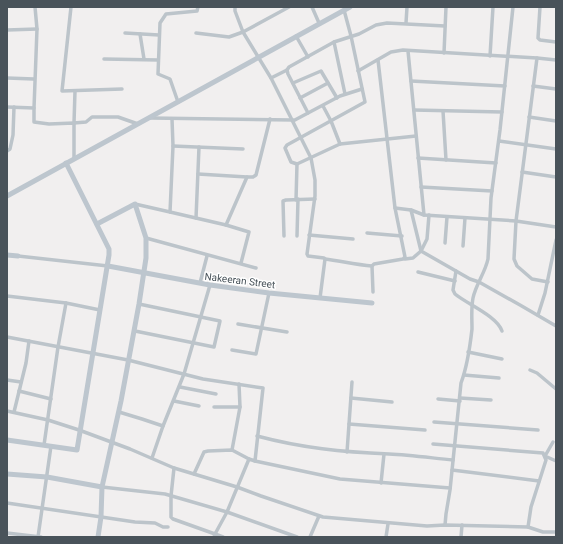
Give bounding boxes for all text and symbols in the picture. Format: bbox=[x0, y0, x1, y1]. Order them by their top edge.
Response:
street label: Nakeeran Street bbox=[204, 271, 276, 290]

